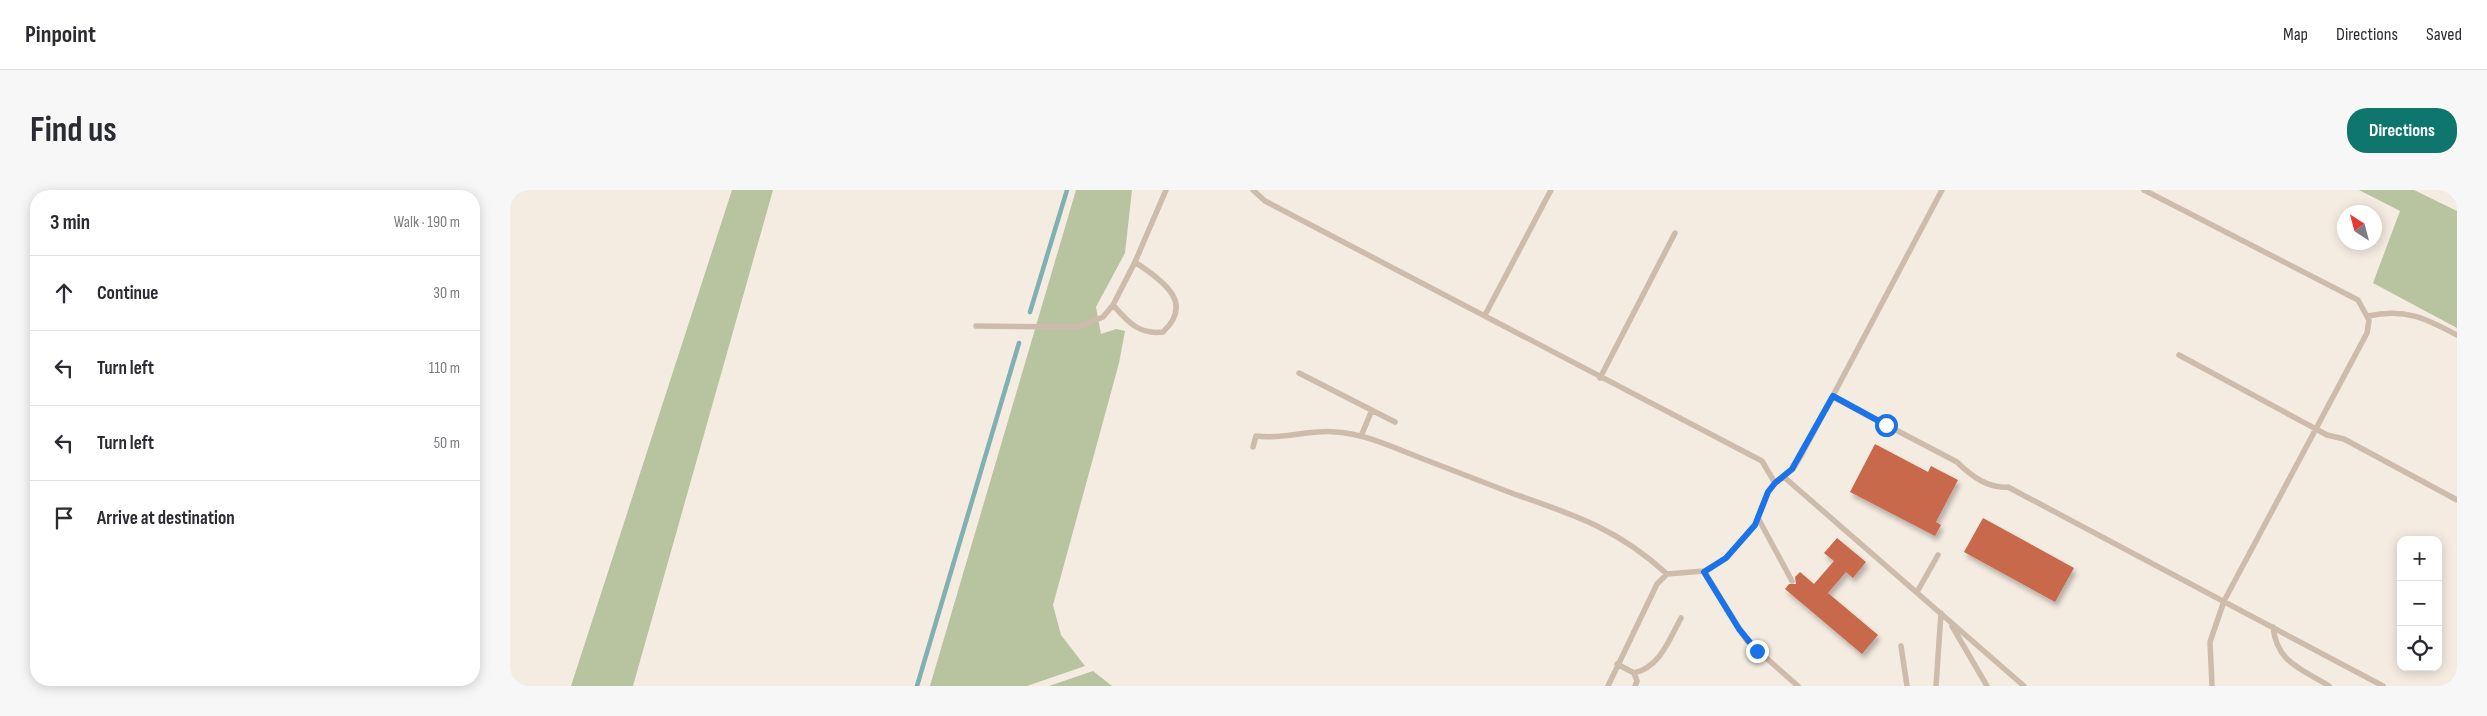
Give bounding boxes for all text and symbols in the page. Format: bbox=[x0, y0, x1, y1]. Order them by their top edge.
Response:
text: Pinpoint bbox=[25, 20, 96, 49]
text: Map bbox=[2283, 24, 2308, 45]
text: Directions bbox=[2336, 24, 2398, 45]
text: Saved bbox=[2426, 24, 2462, 45]
button: Directions bbox=[2347, 108, 2457, 153]
text: Find us bbox=[30, 109, 117, 152]
north arrow bbox=[2337, 205, 2382, 250]
text: 3 min bbox=[50, 210, 90, 235]
text: Walk · 190 m bbox=[394, 213, 460, 232]
icon: ahead bbox=[50, 279, 78, 307]
text: Continue bbox=[97, 282, 158, 305]
text: 30 m bbox=[433, 284, 460, 303]
icon: left bbox=[50, 354, 78, 382]
text: Turn left bbox=[97, 357, 154, 380]
text: 110 m bbox=[429, 359, 460, 378]
route start bbox=[1875, 414, 1898, 437]
icon: left bbox=[50, 429, 78, 457]
text: Turn left bbox=[97, 432, 154, 455]
text: 50 m bbox=[434, 434, 460, 453]
icon: arrive bbox=[50, 504, 78, 532]
text: Arrive at destination bbox=[97, 507, 235, 530]
map controls bbox=[2397, 536, 2442, 671]
button: + bbox=[2397, 536, 2442, 581]
button: − bbox=[2397, 581, 2442, 626]
button: locate bbox=[2397, 626, 2442, 671]
route end bbox=[1746, 640, 1769, 663]

